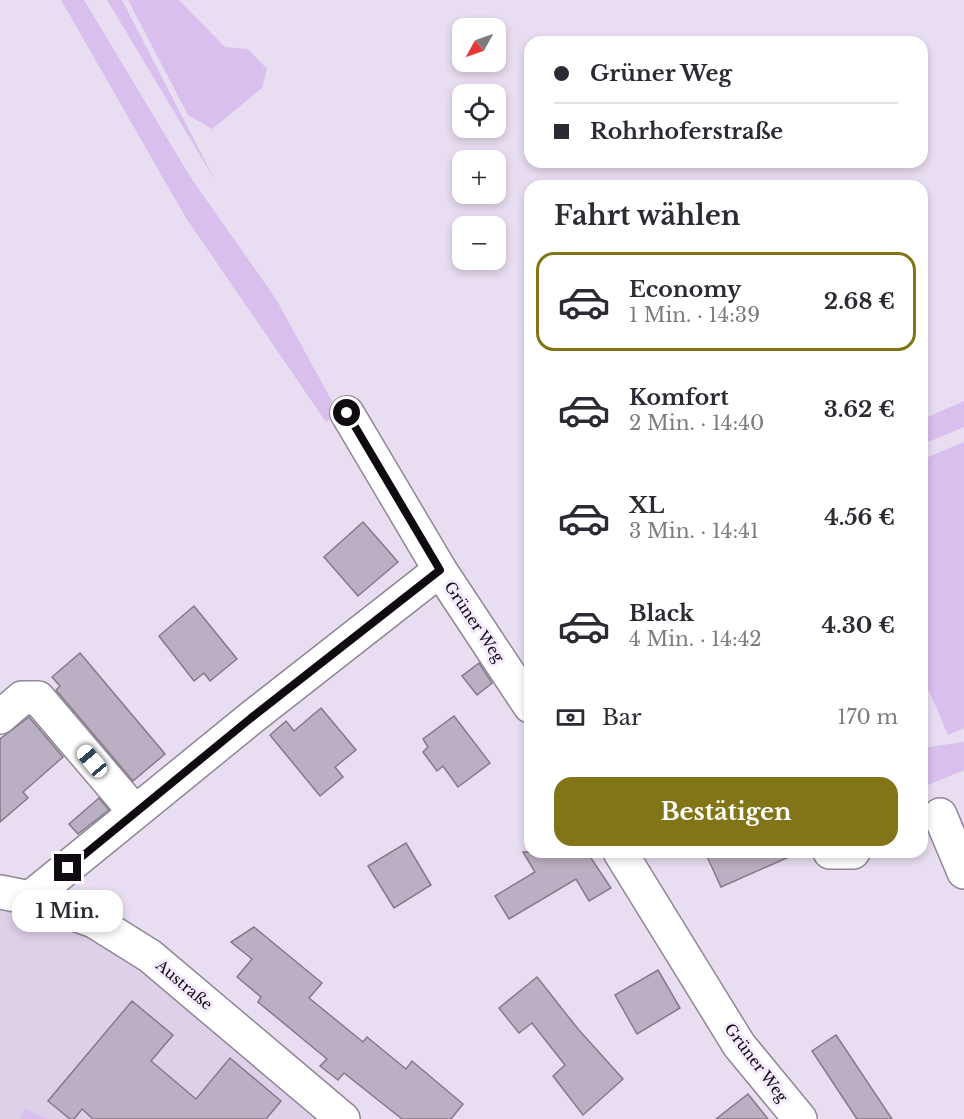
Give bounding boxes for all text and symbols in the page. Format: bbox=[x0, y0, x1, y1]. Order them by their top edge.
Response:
north arrow bbox=[452, 18, 506, 72]
map controls bbox=[452, 18, 506, 270]
text: Grüner Weg bbox=[590, 60, 732, 87]
button: locate bbox=[452, 84, 506, 138]
text: Rohrhoferstraße bbox=[590, 118, 783, 145]
button: + bbox=[452, 150, 506, 204]
text: Fahrt wählen bbox=[554, 199, 740, 232]
button: − bbox=[452, 216, 506, 270]
icon: car bbox=[557, 275, 611, 329]
text: Economy bbox=[629, 276, 741, 303]
text: 2.68 € bbox=[824, 288, 895, 315]
text: 1 Min. · 14:39 bbox=[629, 303, 760, 327]
icon: car bbox=[557, 383, 611, 437]
text: Komfort bbox=[629, 384, 729, 411]
text: 3.62 € bbox=[824, 396, 895, 423]
route start bbox=[333, 399, 360, 426]
text: 2 Min. · 14:40 bbox=[629, 411, 764, 435]
icon: car bbox=[557, 491, 611, 545]
text: XL bbox=[629, 492, 664, 519]
text: 4.56 € bbox=[824, 504, 895, 531]
text: 3 Min. · 14:41 bbox=[629, 519, 759, 543]
street label: Grüner Weg bbox=[440, 578, 509, 667]
icon: car bbox=[557, 599, 611, 653]
text: Black bbox=[629, 600, 694, 627]
text: 4.30 € bbox=[821, 612, 895, 639]
text: 4 Min. · 14:42 bbox=[629, 627, 762, 651]
icon: cash bbox=[554, 701, 587, 734]
text: Bar bbox=[602, 704, 642, 731]
text: 170 m bbox=[838, 705, 898, 729]
car bbox=[74, 741, 110, 781]
button: Bestätigen bbox=[554, 777, 898, 846]
route end bbox=[54, 854, 81, 881]
callout: 1 Min. bbox=[13, 889, 124, 931]
text: 1 Min. bbox=[36, 899, 99, 923]
street label: Austraße bbox=[151, 955, 217, 1014]
street label: Grüner Weg bbox=[721, 1020, 793, 1107]

